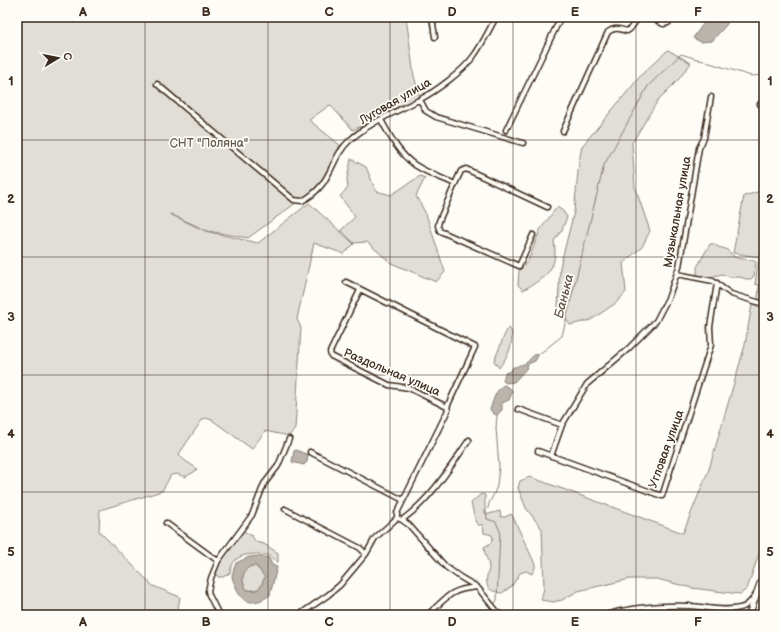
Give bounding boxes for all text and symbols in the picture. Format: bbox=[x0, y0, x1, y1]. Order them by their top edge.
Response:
text: A bbox=[78, 4, 87, 20]
text: B bbox=[201, 4, 211, 20]
text: C bbox=[324, 4, 334, 20]
text: D bbox=[447, 4, 457, 20]
text: E bbox=[571, 4, 580, 20]
text: F bbox=[694, 4, 702, 20]
north arrow bbox=[38, 38, 78, 78]
text: С bbox=[60, 51, 74, 62]
text: 1 bbox=[8, 73, 14, 89]
text: 1 bbox=[767, 73, 773, 89]
street label: Луговая улица bbox=[356, 75, 434, 129]
park label: СНТ "Поляна" bbox=[170, 136, 248, 151]
street label: Музыкальная улица bbox=[660, 155, 695, 269]
text: 2 bbox=[7, 191, 15, 207]
text: 2 bbox=[766, 191, 774, 207]
water label: Банька bbox=[551, 272, 577, 320]
text: 3 bbox=[7, 309, 15, 325]
text: 3 bbox=[766, 309, 774, 325]
street label: Раздольная улица bbox=[341, 345, 442, 400]
street label: Угловая улица bbox=[645, 408, 688, 490]
text: 4 bbox=[7, 426, 15, 442]
text: 4 bbox=[766, 426, 774, 442]
text: 5 bbox=[7, 544, 15, 560]
text: 5 bbox=[766, 544, 774, 560]
text: A bbox=[78, 614, 87, 630]
text: B bbox=[201, 614, 211, 630]
text: C bbox=[324, 614, 334, 630]
text: D bbox=[447, 614, 457, 630]
text: E bbox=[571, 614, 580, 630]
text: F bbox=[694, 614, 702, 630]

